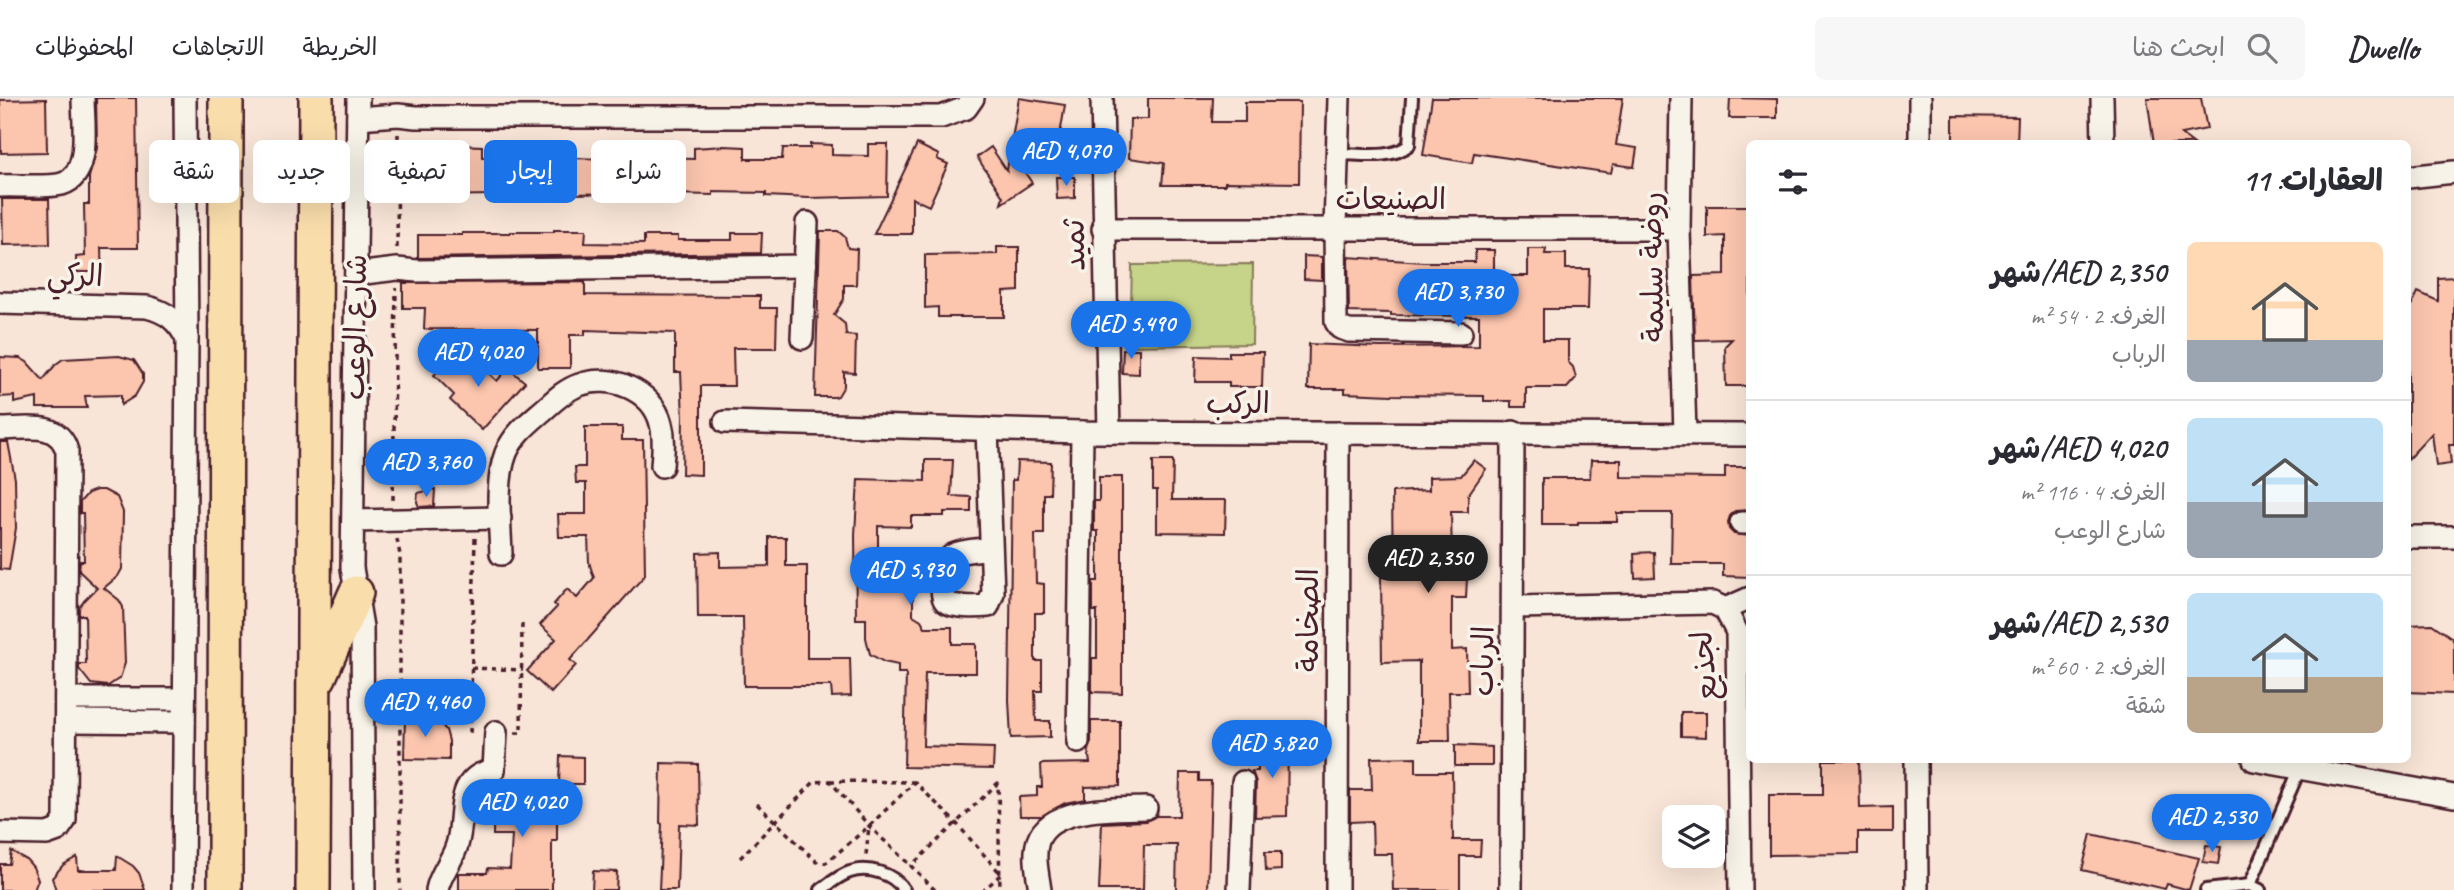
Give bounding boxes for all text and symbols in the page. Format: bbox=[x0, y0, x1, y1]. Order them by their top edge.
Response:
search box bbox=[1815, 17, 2305, 80]
text: Dwello bbox=[2347, 27, 2419, 69]
icon: search bbox=[2243, 29, 2281, 67]
text: ابحث هنا bbox=[2132, 31, 2225, 64]
text: المحفوظات bbox=[35, 32, 134, 62]
text: الاتجاهات bbox=[172, 32, 265, 62]
text: الخريطة bbox=[303, 32, 377, 62]
pin: AED 4,070 bbox=[986, 129, 1146, 188]
text: AED 4,070 bbox=[1022, 136, 1110, 165]
chip: شقة bbox=[149, 140, 239, 203]
chip: جديد bbox=[253, 140, 350, 203]
chip: تصفية bbox=[364, 140, 470, 203]
chip: إيجار bbox=[484, 140, 577, 203]
chip: شراء bbox=[591, 140, 686, 203]
text: العقارات: 11 bbox=[2242, 161, 2383, 199]
icon: filters bbox=[1774, 163, 1812, 201]
street label: الصنيعات bbox=[1336, 180, 1447, 218]
street label: روضة سليمة bbox=[1632, 191, 1672, 343]
street label: ثميد bbox=[1055, 218, 1093, 271]
text: AED 2,350/شهر bbox=[1991, 253, 2166, 291]
street label: شارع الوعب bbox=[335, 254, 377, 400]
street label: الركي bbox=[46, 255, 104, 302]
pin: AED 3,730 bbox=[1378, 270, 1538, 329]
icon: home bbox=[2243, 270, 2327, 354]
text: AED 3,730 bbox=[1414, 277, 1502, 306]
pin: AED 5,490 bbox=[1051, 302, 1211, 361]
text: الغرف: 2 · 54 m² bbox=[2031, 302, 2166, 331]
text: AED 5,490 bbox=[1087, 309, 1175, 338]
pin: AED 4,020 bbox=[398, 330, 558, 389]
text: AED 4,020 bbox=[434, 337, 522, 366]
text: الرباب bbox=[2112, 340, 2166, 369]
street label: الركب bbox=[1206, 384, 1270, 422]
text: AED 4,020/شهر bbox=[1991, 429, 2166, 467]
pin: AED 3,760 bbox=[346, 440, 506, 499]
icon: home bbox=[2243, 446, 2327, 530]
text: AED 3,760 bbox=[381, 447, 471, 476]
text: الغرف: 4 · 116 m² bbox=[2020, 478, 2166, 507]
text: شارع الوعب bbox=[2054, 516, 2166, 545]
pin: AED 2,350 bbox=[1348, 536, 1508, 595]
text: AED 2,350 bbox=[1384, 543, 1472, 572]
pin: AED 5,930 bbox=[830, 547, 990, 607]
text: AED 5,930 bbox=[866, 555, 954, 584]
street label: الصخامة bbox=[1289, 568, 1327, 672]
text: AED 2,530/شهر bbox=[1991, 604, 2166, 642]
icon: home bbox=[2243, 621, 2327, 705]
street label: الرباب bbox=[1463, 625, 1503, 697]
street label: لجذيع bbox=[1682, 629, 1728, 703]
text: الغرف: 2 · 60 m² bbox=[2031, 653, 2166, 682]
pin: AED 4,460 bbox=[345, 680, 505, 739]
text: AED 4,460 bbox=[380, 687, 470, 716]
text: شقة bbox=[2126, 691, 2166, 720]
pin: AED 5,820 bbox=[1192, 720, 1352, 780]
text: AED 5,820 bbox=[1228, 728, 1316, 757]
pin: AED 4,020 bbox=[442, 780, 602, 839]
text: AED 4,020 bbox=[478, 787, 566, 816]
pin: AED 2,530 bbox=[2132, 794, 2292, 854]
text: AED 2,530 bbox=[2168, 802, 2256, 831]
map controls bbox=[1662, 805, 1725, 868]
button: layers bbox=[1662, 805, 1725, 868]

